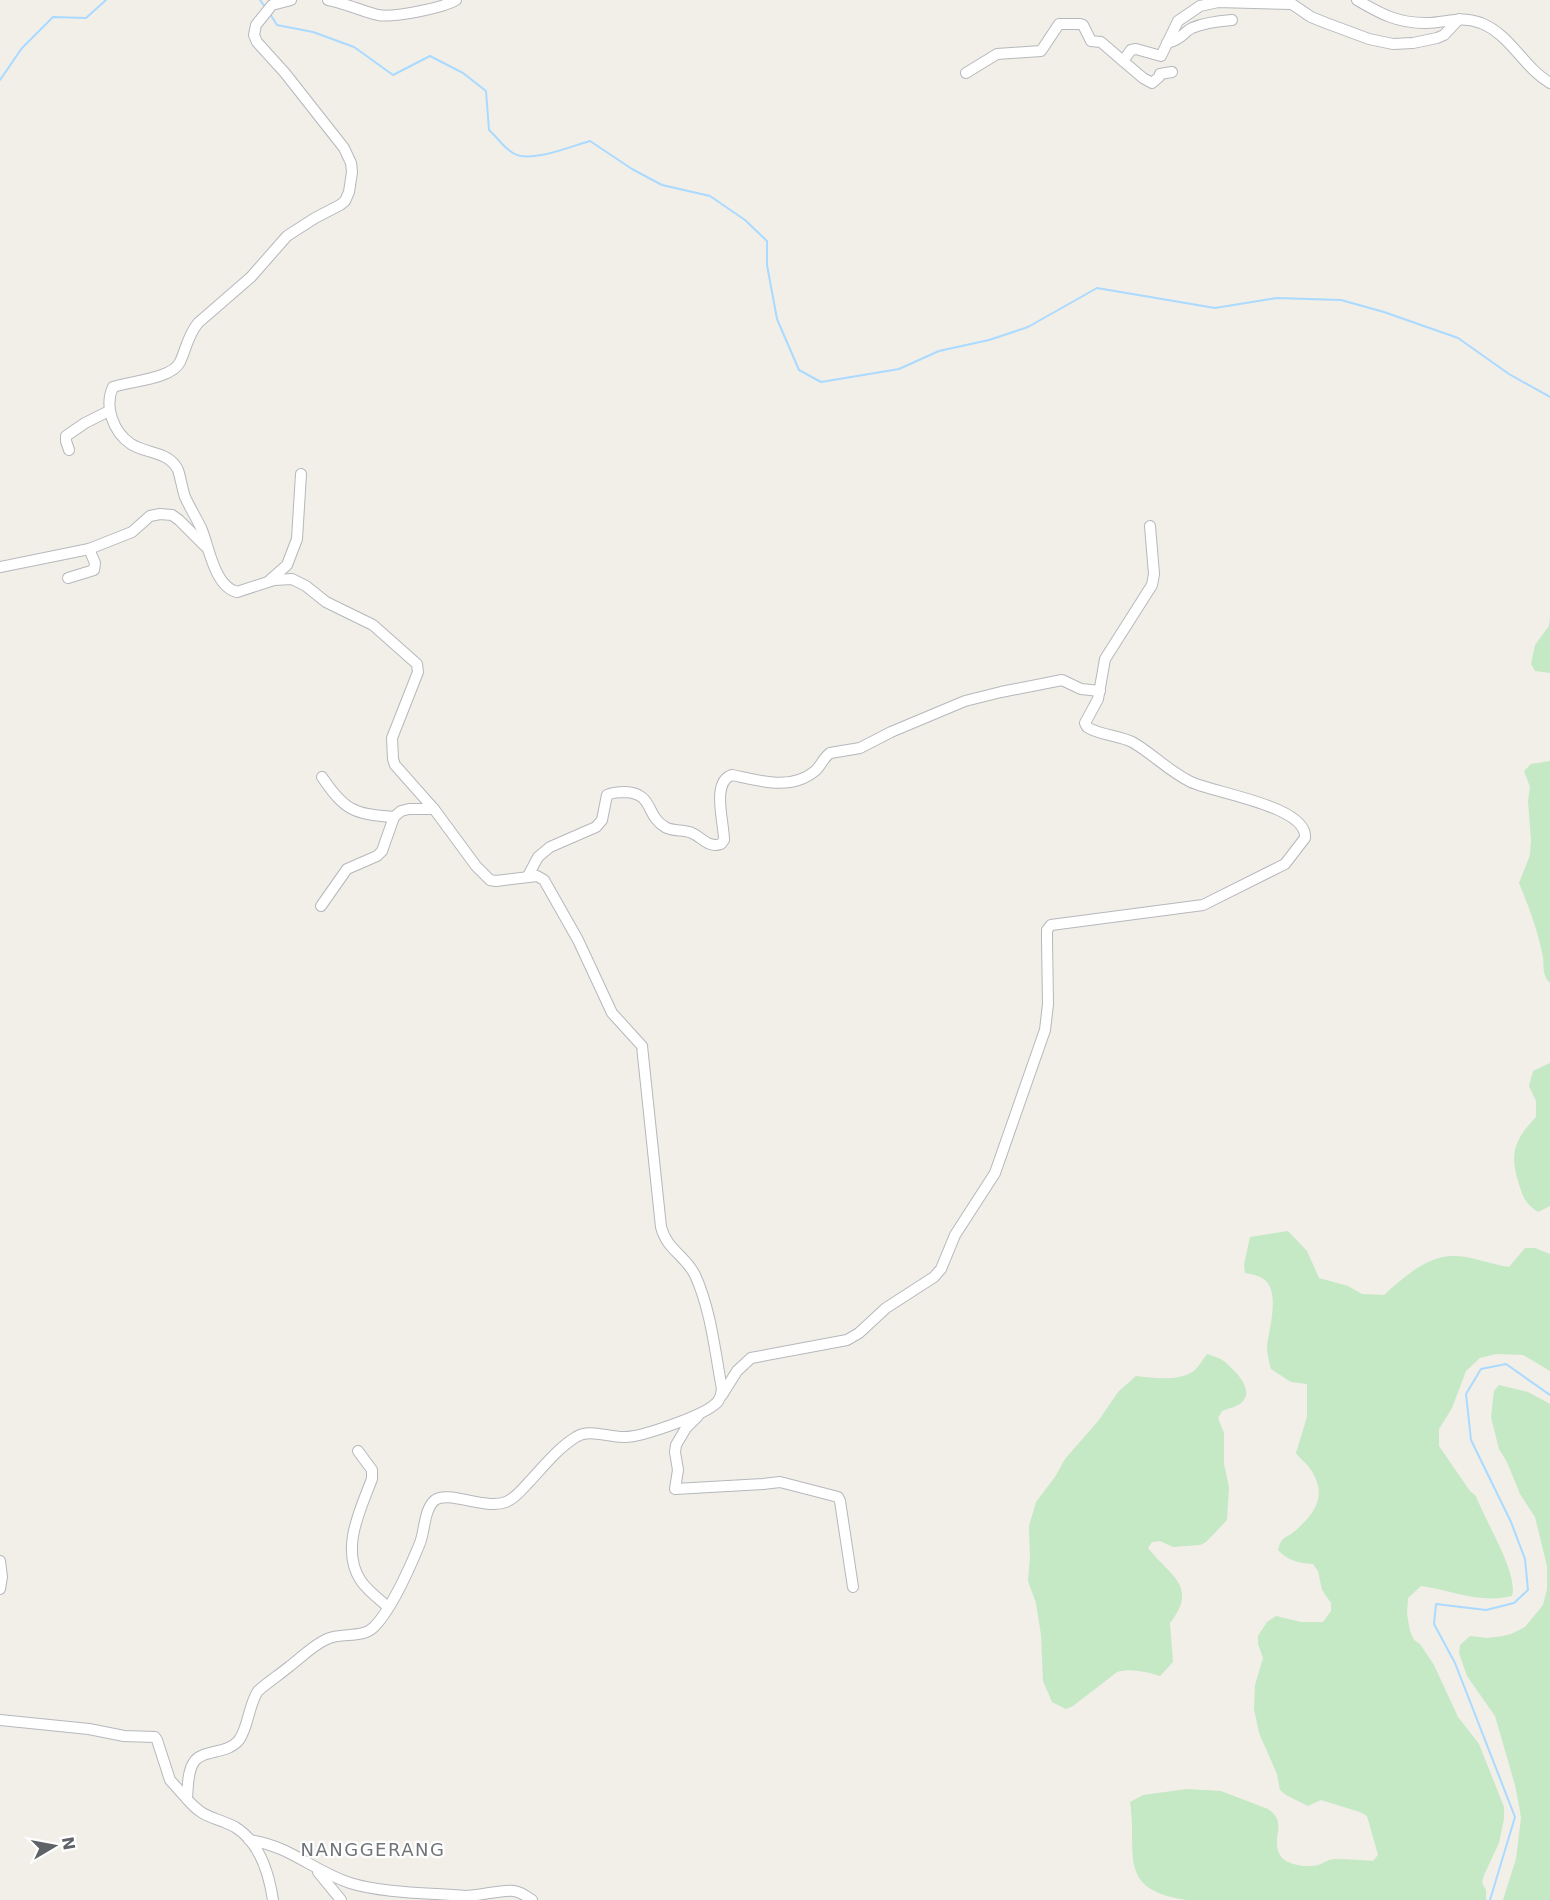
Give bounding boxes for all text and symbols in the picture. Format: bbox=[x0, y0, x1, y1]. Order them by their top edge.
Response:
north arrow bbox=[24, 1816, 84, 1876]
text: N bbox=[58, 1835, 79, 1852]
district label: NANGGERANG bbox=[300, 1839, 446, 1860]

